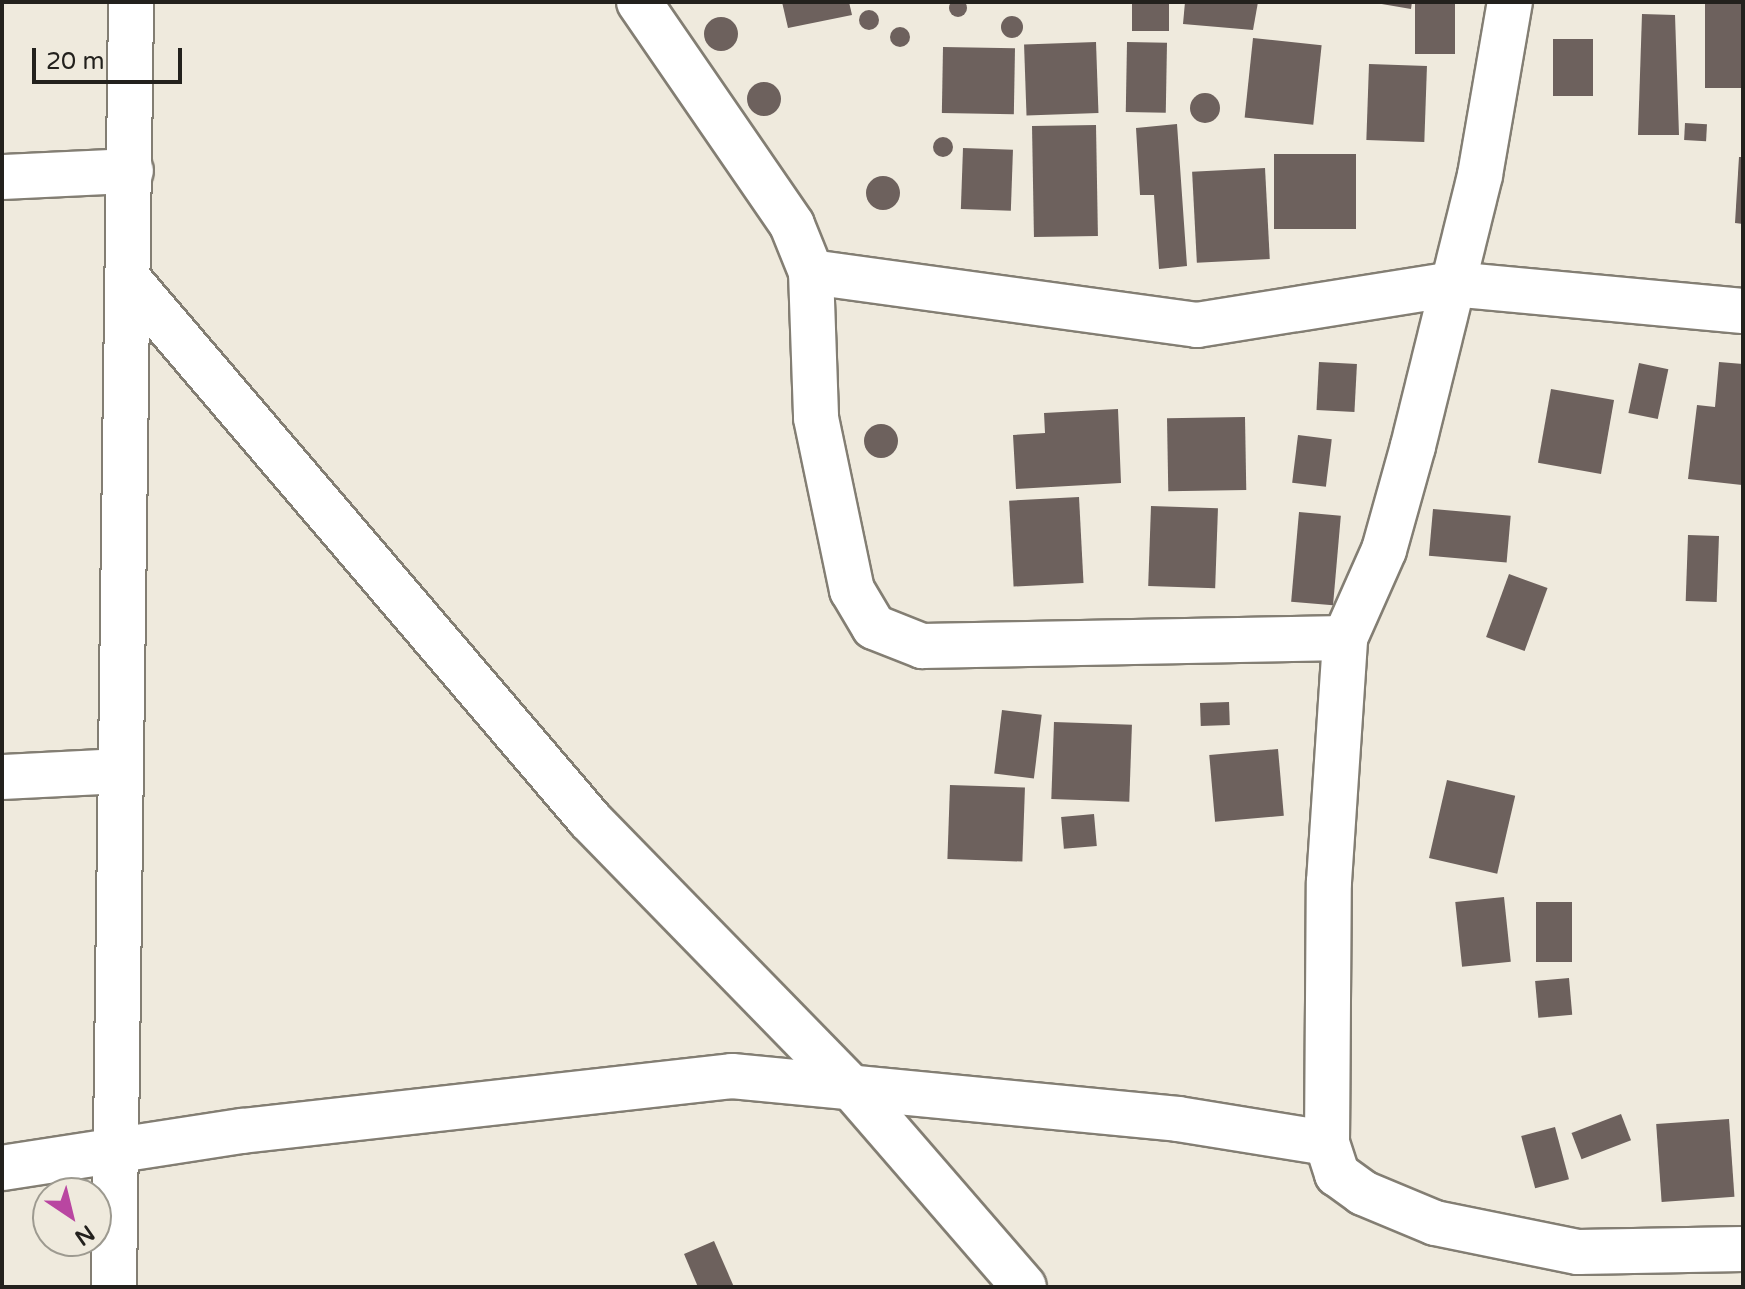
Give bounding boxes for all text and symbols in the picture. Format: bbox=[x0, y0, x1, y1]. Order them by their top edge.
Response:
scale bar bbox=[36, 32, 186, 82]
text: 20 m bbox=[46, 47, 104, 76]
north arrow bbox=[32, 1177, 112, 1257]
text: N bbox=[70, 1219, 99, 1251]

